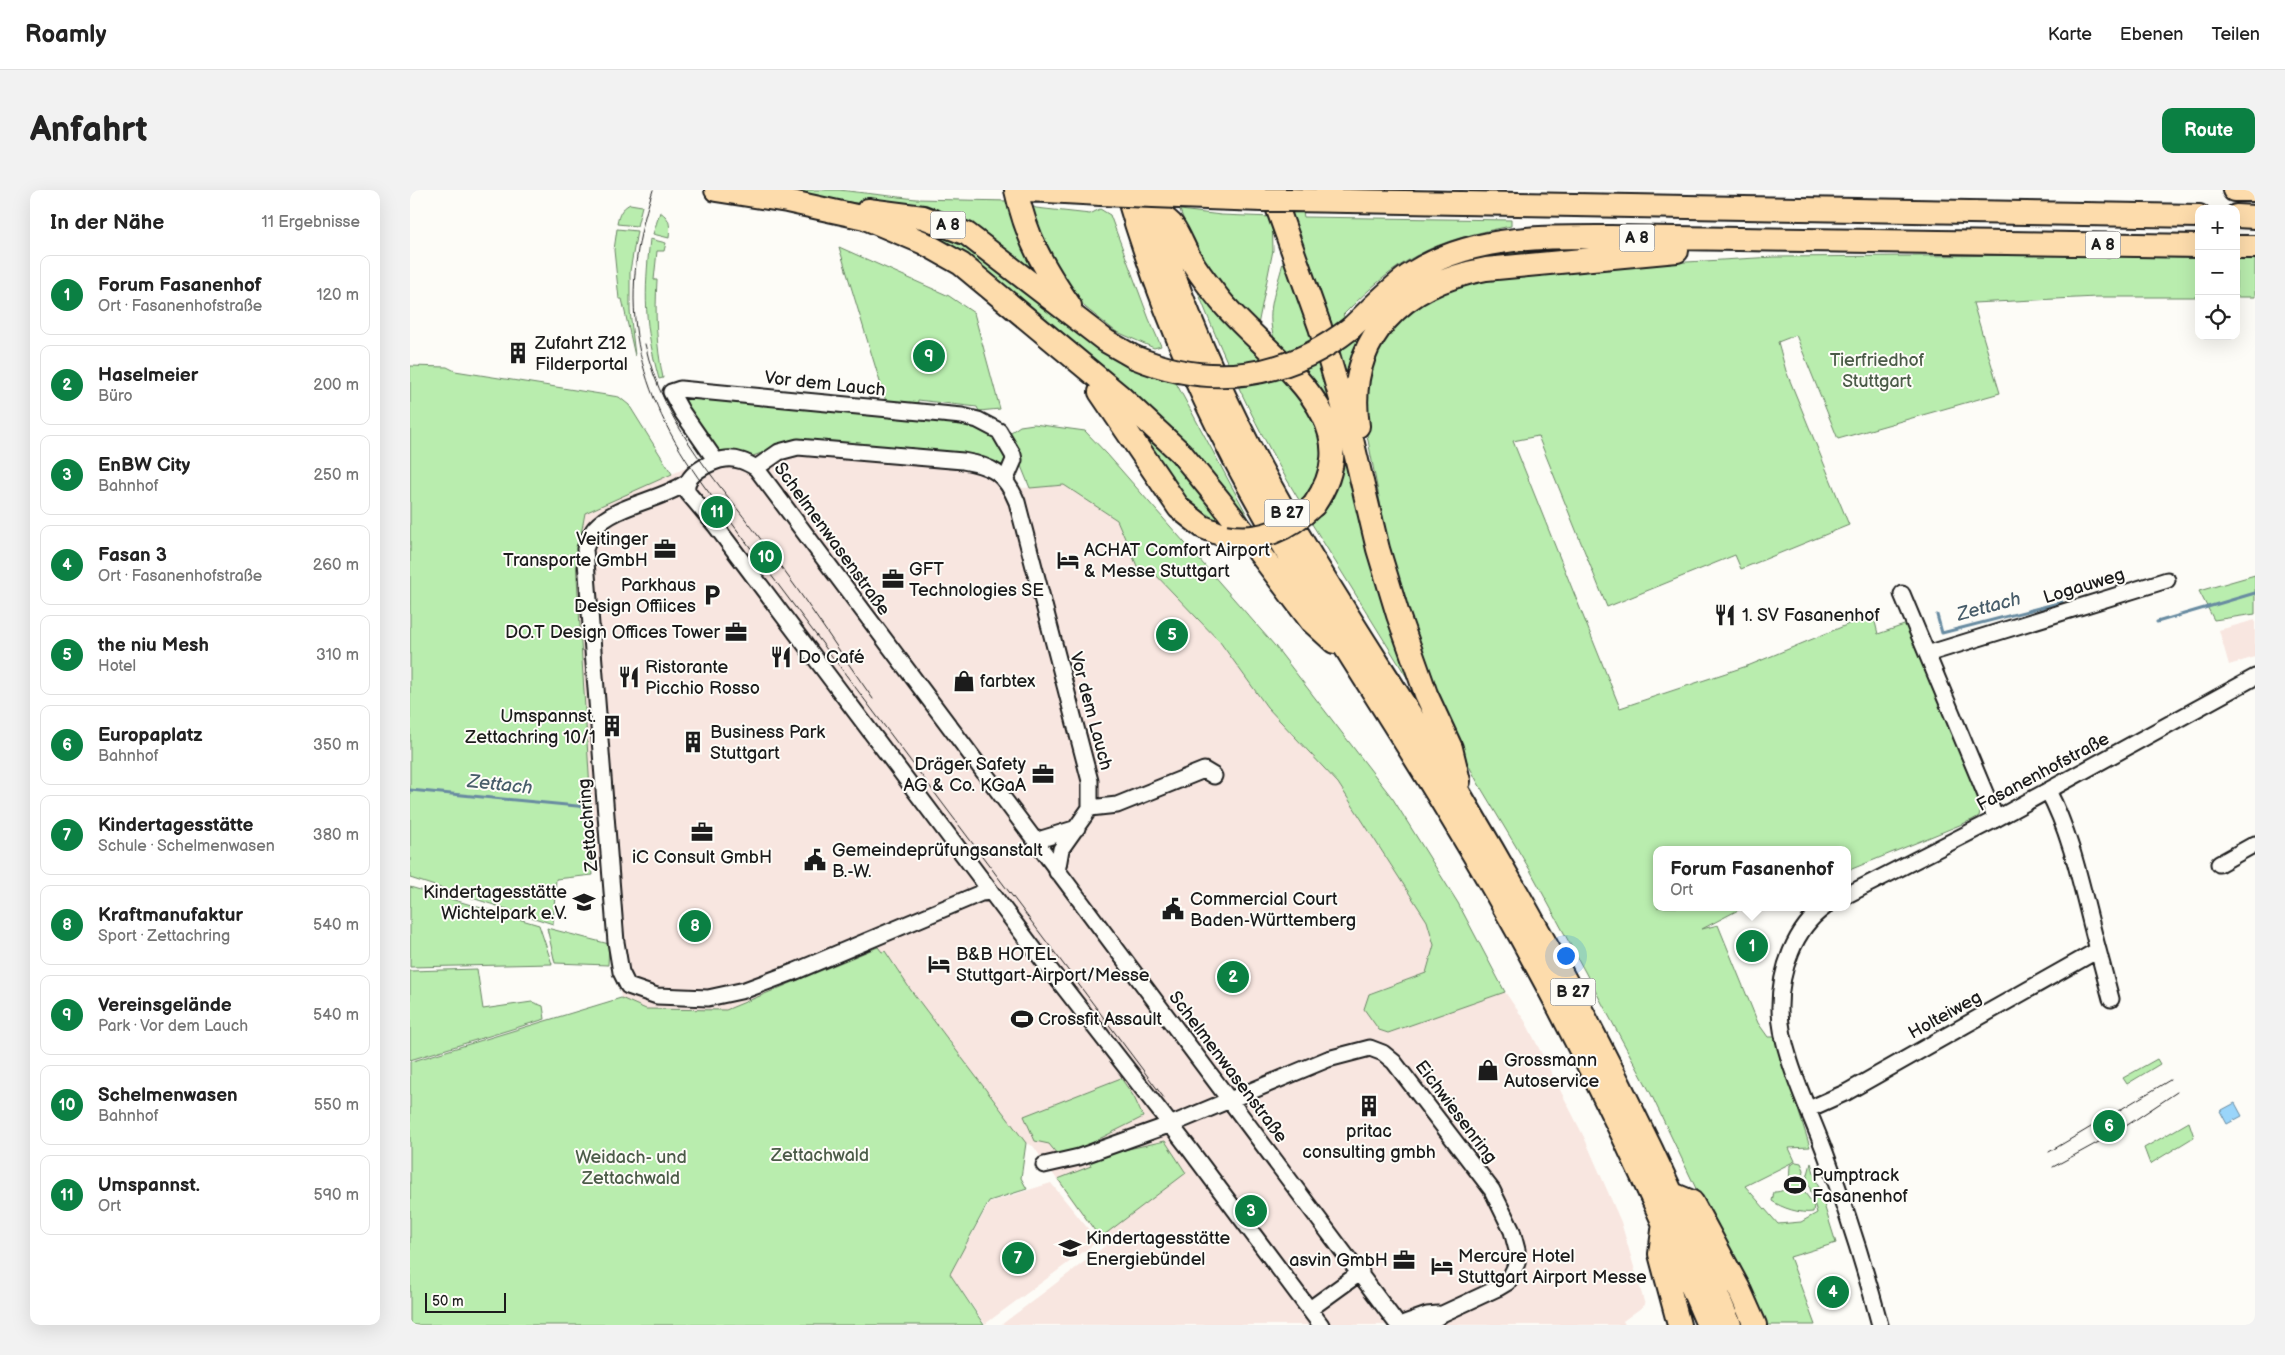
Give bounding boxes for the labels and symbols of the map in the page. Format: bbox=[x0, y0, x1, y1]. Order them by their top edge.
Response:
road number: A 8 bbox=[930, 212, 966, 238]
road number: A 8 bbox=[1620, 224, 1654, 252]
road number: A 8 bbox=[2086, 232, 2120, 258]
place label: Zufahrt Z12 Filderportal bbox=[534, 333, 628, 375]
pin: 9 bbox=[913, 337, 945, 375]
building icon: Zufahrt Z12 Filderportal bbox=[505, 340, 531, 366]
park label: Tierfriedhof Stuttgart bbox=[1830, 350, 1925, 392]
street label: Vor dem Lauch bbox=[763, 367, 887, 401]
street label: Schelmenwasenstraße bbox=[769, 458, 895, 620]
pin: 11 bbox=[701, 493, 733, 531]
road number: B 27 bbox=[1264, 499, 1310, 526]
place label: Veitinger Transporte GmbH bbox=[503, 529, 648, 571]
office icon: Veitinger Transporte GmbH bbox=[652, 536, 678, 562]
pin: 10 bbox=[750, 538, 782, 576]
place label: ACHAT Comfort Airport & Messe Stuttgart bbox=[1084, 540, 1271, 582]
hotel icon: ACHAT Comfort Airport & Messe Stuttgart bbox=[1055, 547, 1081, 573]
place label: GFT Technologies SE bbox=[909, 559, 1044, 601]
street label: Logauweg bbox=[2041, 564, 2127, 608]
office icon: GFT Technologies SE bbox=[880, 566, 906, 592]
place label: Parkhaus Design Offiices bbox=[574, 575, 696, 617]
parking icon: Parkhaus Design Offiices bbox=[699, 582, 725, 608]
water label: Zettach bbox=[1954, 587, 2023, 627]
restaurant icon: 1. SV Fasanenhof bbox=[1712, 602, 1738, 628]
place label: 1. SV Fasanenhof bbox=[1742, 605, 1880, 626]
pin: 5 bbox=[1156, 616, 1188, 654]
office icon: DO.T Design Offices Tower bbox=[723, 619, 749, 645]
place label: DO.T Design Offices Tower bbox=[505, 622, 720, 643]
restaurant icon: Do Café bbox=[768, 644, 794, 670]
place label: Do Café bbox=[798, 647, 865, 668]
street label: Vor dem Lauch bbox=[1065, 650, 1117, 772]
place label: Ristorante Picchio Rosso bbox=[645, 657, 760, 699]
restaurant icon: Ristorante Picchio Rosso bbox=[616, 664, 642, 690]
shop icon: farbtex bbox=[951, 668, 977, 694]
place label: farbtex bbox=[980, 671, 1036, 692]
place label: Umspannst. Zettachring 10/1 bbox=[464, 706, 596, 748]
building icon: Umspannst. Zettachring 10/1 bbox=[599, 713, 625, 739]
place label: Business Park Stuttgart bbox=[710, 722, 825, 764]
street label: Fasanenhofstraße bbox=[1973, 728, 2113, 816]
building icon: Business Park Stuttgart bbox=[680, 729, 706, 755]
place label: Dräger Safety AG & Co. KGaA bbox=[903, 754, 1027, 796]
office icon: Dräger Safety AG & Co. KGaA bbox=[1030, 761, 1056, 787]
water label: Zettach bbox=[466, 770, 533, 800]
street label: Zettachring bbox=[573, 778, 603, 873]
office icon: iC Consult GmbH bbox=[689, 819, 715, 845]
place label: Gemeindeprüfungsanstalt B.-W. bbox=[832, 840, 1043, 882]
place label: iC Consult GmbH bbox=[632, 847, 772, 868]
public building icon: Gemeindeprüfungsanstalt B.-W. bbox=[802, 847, 828, 873]
place label: Kindertagesstätte Wichtelpark e.V. bbox=[423, 882, 567, 924]
school or university icon: Kindertagesstätte Wichtelpark e.V. bbox=[571, 889, 597, 915]
place label: Commercial Court Baden-Württemberg bbox=[1190, 889, 1356, 931]
public building icon: Commercial Court Baden-Württemberg bbox=[1160, 896, 1186, 922]
pin: 8 bbox=[679, 907, 711, 945]
pin: 1 bbox=[1736, 927, 1768, 965]
your location bbox=[1553, 943, 1579, 969]
place label: B&B HOTEL Stuttgart-Airport/Messe bbox=[956, 944, 1150, 986]
hotel icon: B&B HOTEL Stuttgart-Airport/Messe bbox=[926, 951, 952, 977]
pin: 2 bbox=[1217, 958, 1249, 996]
road number: B 27 bbox=[1550, 979, 1596, 1006]
street label: Holteiweg bbox=[1905, 986, 1985, 1044]
street label: Schelmenwasenstraße bbox=[1164, 987, 1292, 1147]
sports icon: Crossfit Assault bbox=[1009, 1006, 1035, 1032]
place label: Crossfit Assault bbox=[1038, 1009, 1162, 1030]
place label: Grossmann Autoservice bbox=[1504, 1050, 1600, 1092]
street label: Eichwiesenring bbox=[1410, 1056, 1502, 1168]
shop icon: Grossmann Autoservice bbox=[1475, 1057, 1501, 1083]
building icon: pritac consulting gmbh bbox=[1356, 1093, 1382, 1119]
pin: 6 bbox=[2093, 1107, 2125, 1145]
place label: pritac consulting gmbh bbox=[1302, 1121, 1436, 1163]
park label: Zettachwald bbox=[770, 1145, 869, 1166]
park label: Weidach- und Zettachwald bbox=[575, 1147, 687, 1189]
place label: Pumptrack Fasanenhof bbox=[1812, 1165, 1909, 1207]
sports icon: Pumptrack Fasanenhof bbox=[1782, 1172, 1808, 1198]
pin: 3 bbox=[1235, 1192, 1267, 1230]
place label: Kindertagesstätte Energiebündel bbox=[1086, 1228, 1230, 1270]
school or university icon: Kindertagesstätte Energiebündel bbox=[1057, 1235, 1083, 1261]
pin: 7 bbox=[1002, 1239, 1034, 1277]
place label: Mercure Hotel Stuttgart Airport Messe bbox=[1458, 1246, 1647, 1288]
office icon: asvin GmbH bbox=[1391, 1247, 1417, 1273]
place label: asvin GmbH bbox=[1289, 1250, 1388, 1271]
hotel icon: Mercure Hotel Stuttgart Airport Messe bbox=[1429, 1253, 1455, 1279]
pin: 4 bbox=[1817, 1273, 1849, 1311]
scale bar bbox=[425, 1290, 506, 1313]

